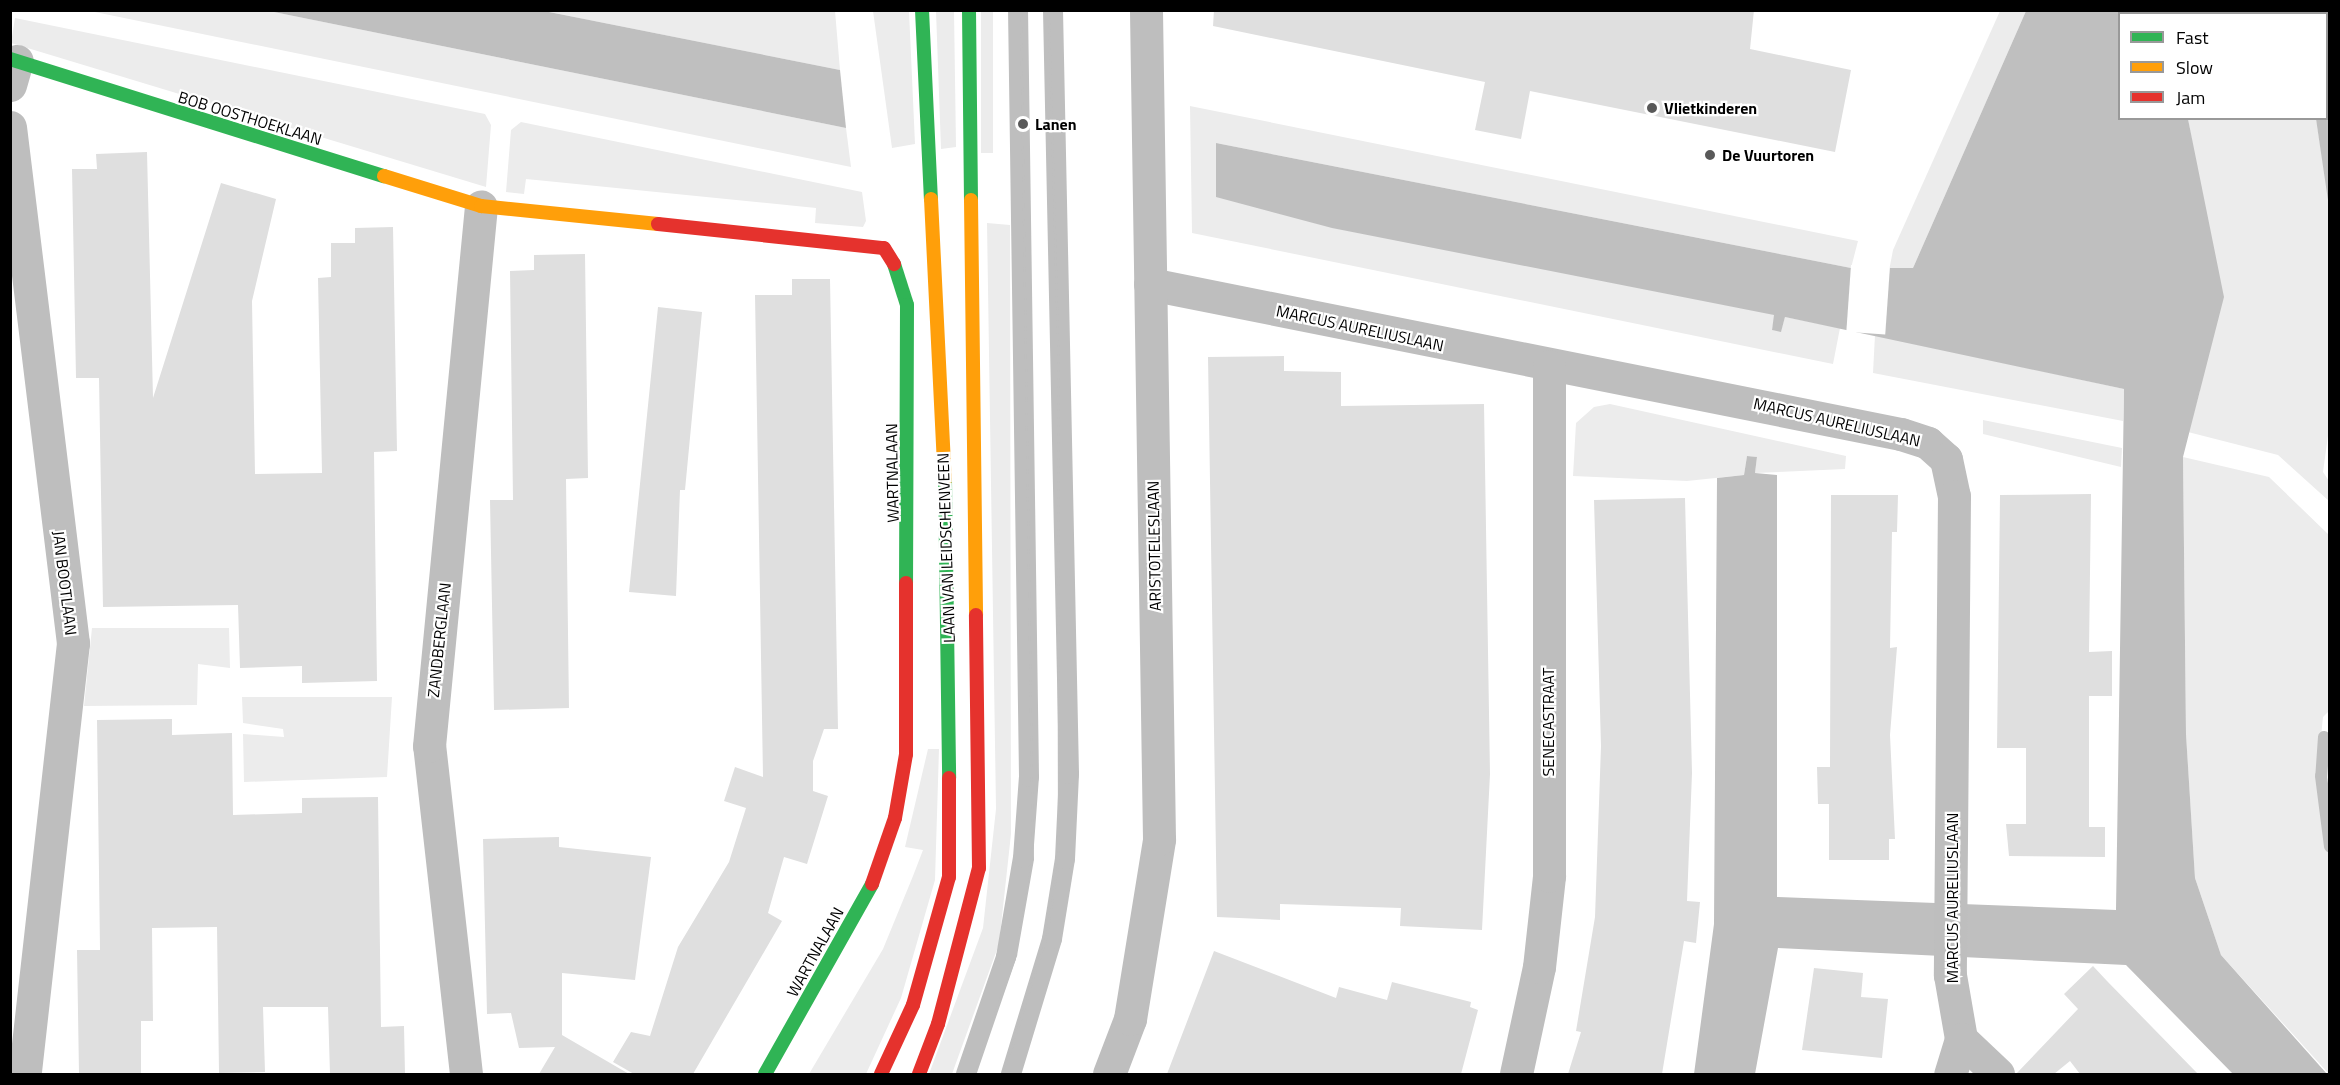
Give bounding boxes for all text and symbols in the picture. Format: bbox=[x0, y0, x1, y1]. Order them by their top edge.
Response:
legend bbox=[2118, 12, 2328, 120]
text: Fast bbox=[2176, 24, 2209, 51]
text: Slow bbox=[2176, 54, 2213, 81]
text: Jam bbox=[2176, 84, 2205, 111]
street label: BOB OOSTHOEKLAAN bbox=[176, 87, 324, 149]
place label: Vlietkinderen bbox=[1664, 98, 1757, 118]
marker: Vlietkinderen bbox=[1645, 101, 1659, 115]
place label: Lanen bbox=[1035, 114, 1077, 134]
marker: Lanen bbox=[1016, 117, 1030, 131]
place label: De Vuurtoren bbox=[1722, 145, 1814, 165]
marker: De Vuurtoren bbox=[1703, 148, 1717, 162]
street label: MARCUS AURELIUSLAAN bbox=[1275, 301, 1445, 355]
street label: MARCUS AURELIUSLAAN bbox=[1752, 393, 1922, 451]
street label: WARTNALAAN bbox=[882, 423, 902, 523]
street label: LAAN VAN LEIDSCHENVEEN bbox=[933, 453, 959, 643]
street label: ARISTOTELESLAAN bbox=[1143, 481, 1165, 611]
street label: JAN BOOTLAAN bbox=[49, 530, 81, 636]
street label: ZANDBERGLAAN bbox=[423, 582, 455, 698]
street label: SENECASTRAAT bbox=[1538, 668, 1558, 776]
street label: MARCUS AURELIUSLAAN bbox=[1942, 813, 1962, 983]
street label: WARTNALAAN bbox=[783, 904, 847, 1000]

